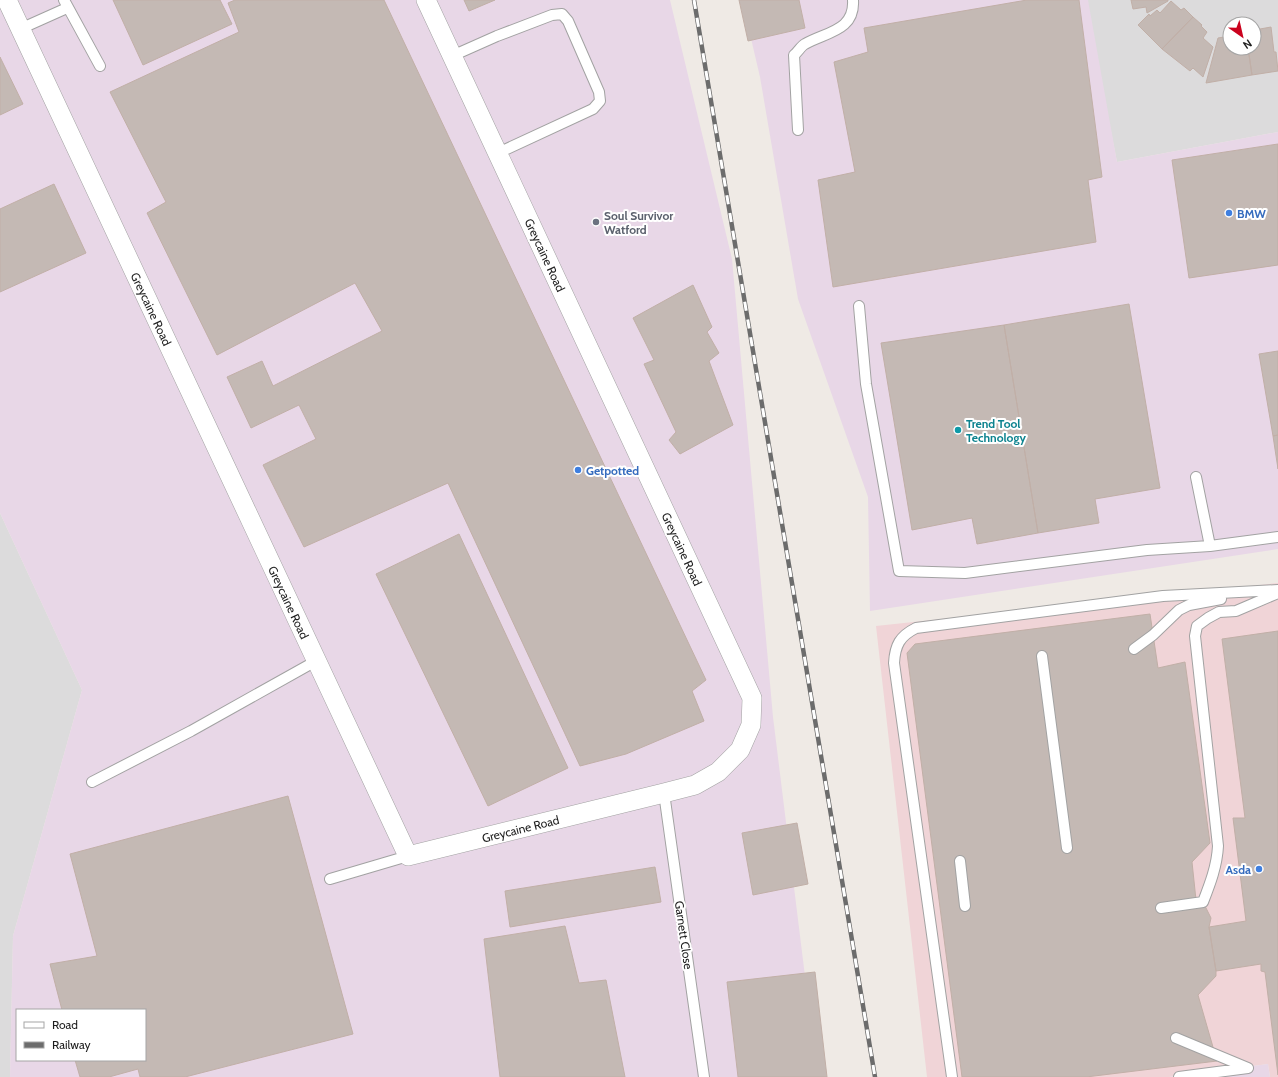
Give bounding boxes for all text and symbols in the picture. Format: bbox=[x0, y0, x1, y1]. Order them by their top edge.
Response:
north arrow bbox=[1222, 16, 1262, 56]
text: N bbox=[1240, 36, 1255, 52]
place label: BMW bbox=[1237, 206, 1266, 221]
place label: Soul Survivor Watford bbox=[604, 208, 673, 237]
marker: BMW bbox=[1224, 208, 1234, 218]
street label: Greycaine Road bbox=[522, 216, 568, 294]
marker: Soul Survivor Watford bbox=[591, 217, 601, 227]
street label: Greycaine Road bbox=[128, 270, 175, 348]
place label: Trend Tool Technology bbox=[966, 416, 1026, 445]
marker: Trend Tool Technology bbox=[953, 425, 963, 435]
place label: Getpotted bbox=[586, 463, 639, 478]
marker: Getpotted bbox=[573, 465, 583, 475]
street label: Greycaine Road bbox=[659, 510, 705, 588]
street label: Greycaine Road bbox=[266, 563, 313, 641]
street label: Greycaine Road bbox=[480, 812, 561, 845]
place label: Asda bbox=[1226, 862, 1251, 877]
marker: Asda bbox=[1254, 864, 1264, 874]
street label: Garnett Close bbox=[672, 900, 696, 970]
legend bbox=[16, 1009, 146, 1061]
text: Road bbox=[52, 1017, 78, 1032]
text: Railway bbox=[52, 1037, 90, 1052]

